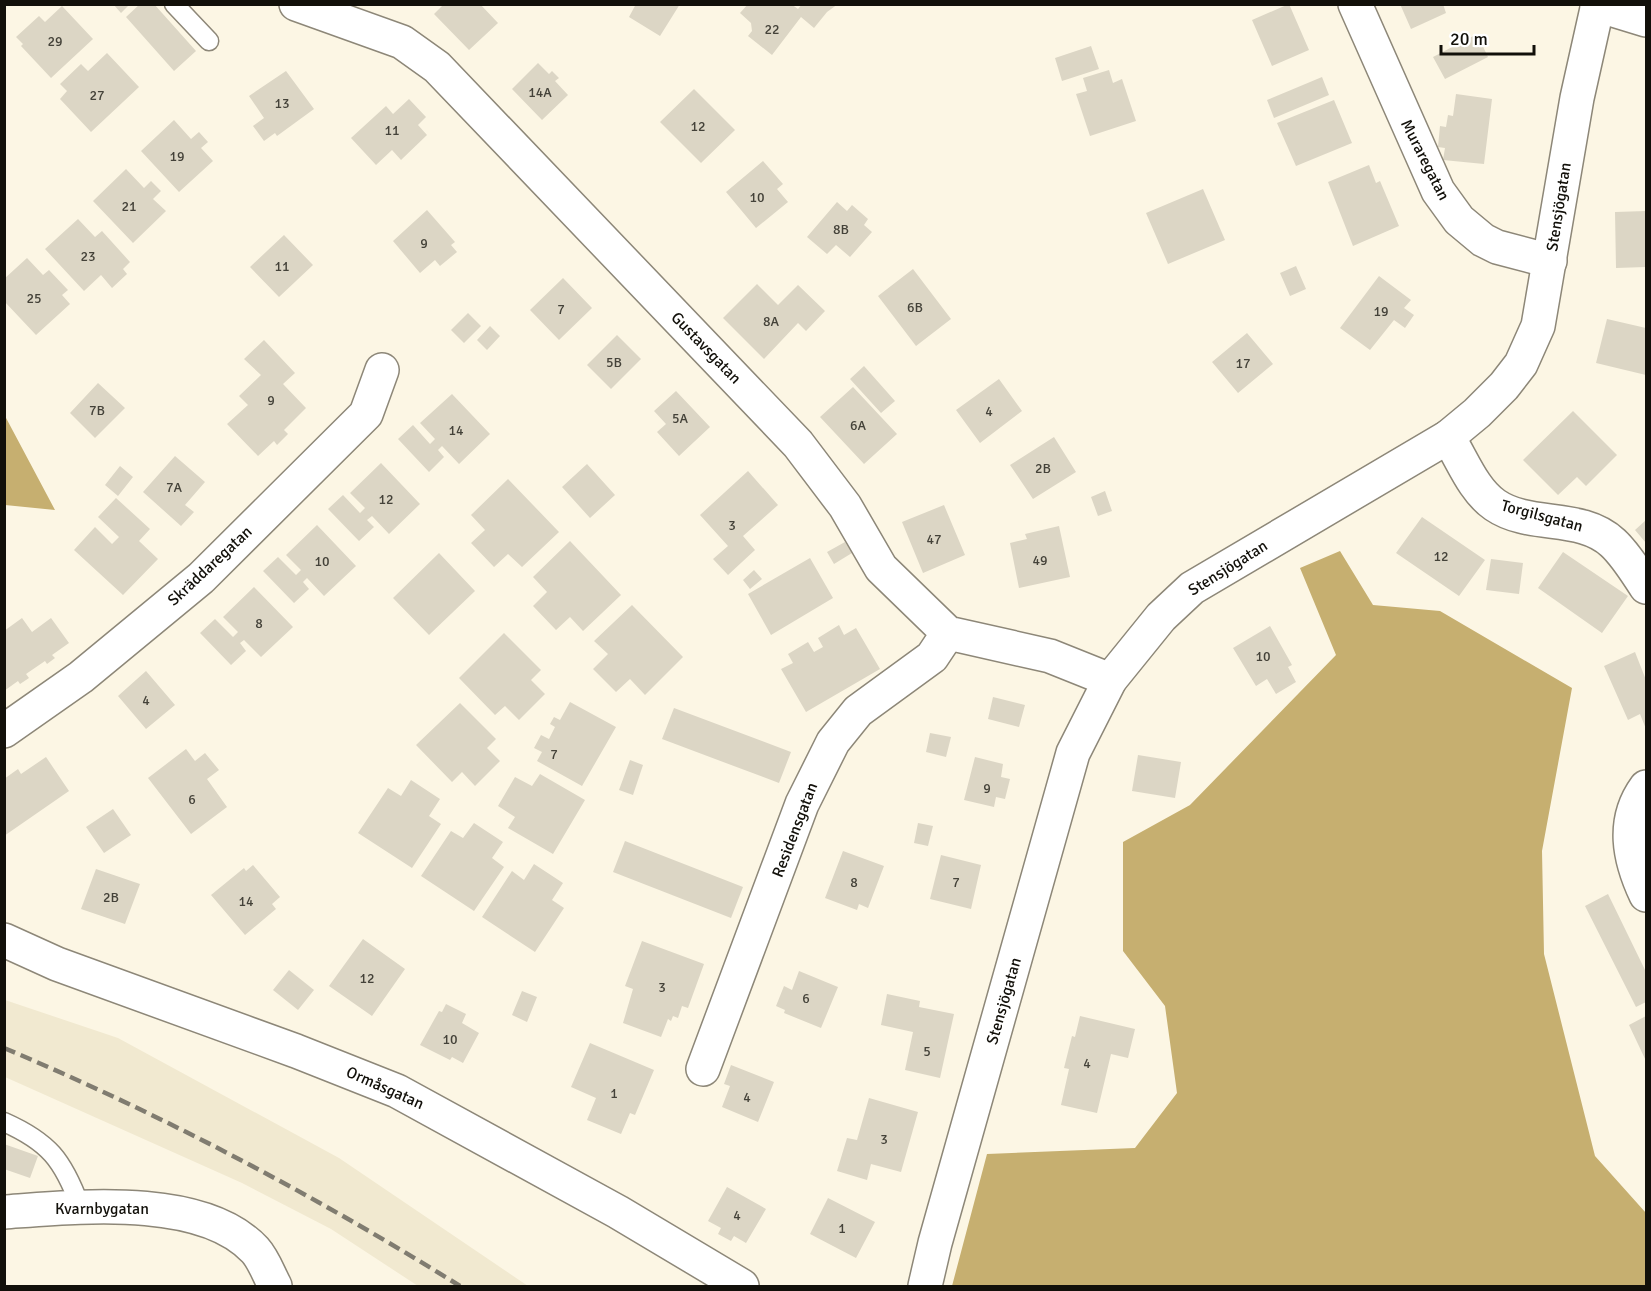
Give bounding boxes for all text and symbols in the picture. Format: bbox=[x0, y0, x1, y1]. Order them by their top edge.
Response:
scale bar bbox=[1441, 18, 1534, 56]
house number: 22 bbox=[764, 21, 780, 38]
text: 20 m bbox=[1450, 28, 1488, 50]
house number: 29 bbox=[47, 33, 63, 50]
house number: 14A bbox=[528, 84, 552, 101]
house number: 27 bbox=[89, 87, 105, 104]
house number: 13 bbox=[274, 95, 290, 112]
street label: Muraregatan bbox=[1396, 116, 1454, 204]
house number: 12 bbox=[690, 118, 706, 135]
house number: 11 bbox=[384, 122, 400, 139]
house number: 19 bbox=[169, 148, 185, 165]
street label: Stensjögatan bbox=[1542, 161, 1576, 253]
house number: 10 bbox=[749, 189, 765, 206]
house number: 21 bbox=[121, 198, 137, 215]
house number: 8B bbox=[833, 221, 849, 238]
house number: 9 bbox=[420, 235, 428, 252]
house number: 23 bbox=[80, 248, 96, 265]
house number: 11 bbox=[274, 258, 290, 275]
house number: 25 bbox=[26, 290, 42, 307]
house number: 6B bbox=[907, 299, 923, 316]
house number: 7 bbox=[557, 301, 565, 318]
house number: 19 bbox=[1373, 303, 1389, 320]
street label: Gustavsgatan bbox=[667, 308, 745, 388]
house number: 8A bbox=[763, 313, 779, 330]
house number: 5B bbox=[606, 354, 622, 371]
house number: 17 bbox=[1235, 355, 1251, 372]
house number: 9 bbox=[267, 392, 275, 409]
house number: 7B bbox=[89, 402, 105, 419]
house number: 4 bbox=[985, 403, 993, 420]
house number: 5A bbox=[672, 410, 688, 427]
house number: 6A bbox=[850, 417, 866, 434]
house number: 14 bbox=[448, 422, 464, 439]
house number: 2B bbox=[1035, 460, 1051, 477]
house number: 7A bbox=[166, 479, 182, 496]
house number: 12 bbox=[378, 491, 394, 508]
street label: Torgilsgatan bbox=[1499, 495, 1585, 537]
house number: 3 bbox=[728, 517, 736, 534]
street label: Skräddaregatan bbox=[164, 522, 256, 610]
house number: 47 bbox=[926, 531, 942, 548]
street label: Stensjögatan bbox=[1185, 536, 1271, 600]
house number: 12 bbox=[1433, 548, 1449, 565]
house number: 49 bbox=[1032, 552, 1048, 569]
house number: 10 bbox=[314, 553, 330, 570]
house number: 8 bbox=[255, 615, 263, 632]
house number: 10 bbox=[1255, 648, 1271, 665]
house number: 4 bbox=[142, 692, 150, 709]
house number: 7 bbox=[550, 746, 558, 763]
street label: Residensgatan bbox=[768, 780, 822, 880]
house number: 9 bbox=[983, 780, 991, 797]
house number: 6 bbox=[188, 791, 196, 808]
house number: 8 bbox=[850, 874, 858, 891]
house number: 7 bbox=[952, 874, 960, 891]
house number: 2B bbox=[103, 889, 119, 906]
house number: 14 bbox=[238, 893, 254, 910]
street label: Stensjögatan bbox=[982, 955, 1026, 1047]
house number: 12 bbox=[359, 970, 375, 987]
house number: 3 bbox=[658, 979, 666, 996]
house number: 6 bbox=[802, 990, 810, 1007]
house number: 10 bbox=[442, 1031, 458, 1048]
house number: 5 bbox=[923, 1043, 931, 1060]
house number: 4 bbox=[1083, 1055, 1091, 1072]
street label: Ormåsgatan bbox=[343, 1062, 427, 1114]
house number: 1 bbox=[610, 1085, 618, 1102]
house number: 4 bbox=[743, 1089, 751, 1106]
house number: 3 bbox=[880, 1131, 888, 1148]
street label: Kvarnbygatan bbox=[55, 1199, 149, 1219]
house number: 4 bbox=[733, 1207, 741, 1224]
house number: 1 bbox=[838, 1220, 846, 1237]

